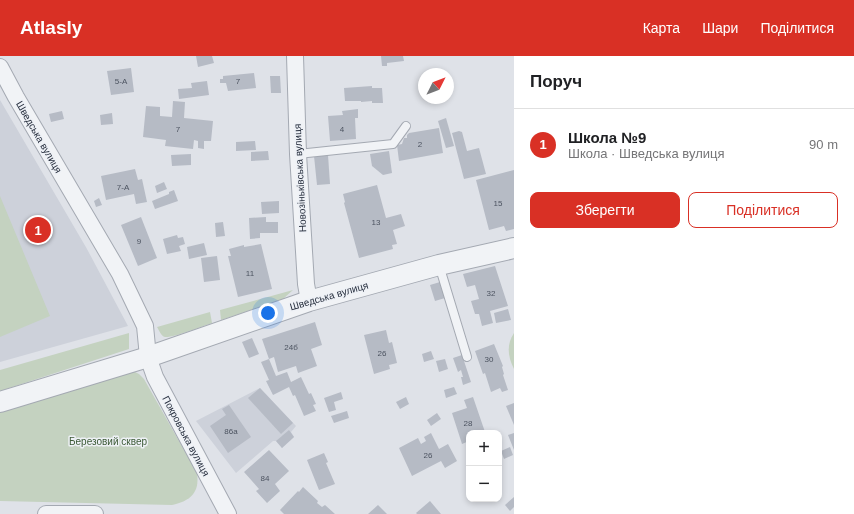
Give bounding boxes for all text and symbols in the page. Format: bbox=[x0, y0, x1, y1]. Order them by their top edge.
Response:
text: Atlasly bbox=[20, 17, 82, 38]
text: Карта bbox=[643, 20, 680, 36]
text: Шари bbox=[702, 20, 738, 36]
text: Поділитися bbox=[760, 20, 834, 36]
north arrow bbox=[418, 68, 454, 104]
text: Поруч bbox=[530, 72, 582, 91]
house number: 5-А bbox=[115, 77, 128, 86]
house number: 7 bbox=[236, 77, 241, 86]
street label: Шведська вулиця bbox=[14, 99, 64, 175]
street label: Новозіньківська вулиця bbox=[292, 124, 308, 232]
house number: 7 bbox=[176, 125, 181, 134]
house number: 4 bbox=[340, 125, 345, 134]
text: Школа №9 bbox=[568, 129, 646, 146]
text: 1 bbox=[539, 137, 547, 152]
text: 90 m bbox=[809, 137, 838, 152]
house number: 2 bbox=[418, 140, 423, 149]
text: Школа · Шведська вулиця bbox=[568, 146, 725, 161]
house number: 7-А bbox=[117, 183, 130, 192]
button: Зберегти bbox=[530, 192, 680, 228]
button: Поділитися bbox=[688, 192, 838, 228]
house number: 15 bbox=[494, 199, 503, 208]
pin: 1 bbox=[25, 215, 51, 245]
house number: 13 bbox=[372, 218, 381, 227]
house number: 9 bbox=[137, 237, 142, 246]
house number: 11 bbox=[246, 269, 255, 278]
street label: Шведська вулиця bbox=[288, 280, 370, 312]
house number: 32 bbox=[487, 289, 496, 298]
your location bbox=[258, 303, 278, 323]
house number: 24б bbox=[284, 343, 298, 352]
house number: 26 bbox=[378, 349, 387, 358]
house number: 30 bbox=[485, 355, 494, 364]
street label: Покровська вулиця bbox=[160, 394, 212, 478]
house number: 28 bbox=[464, 419, 473, 428]
house number: 86а bbox=[224, 427, 238, 436]
map controls bbox=[466, 430, 502, 502]
button: + bbox=[466, 430, 502, 466]
park label: Березовий сквер bbox=[69, 436, 147, 447]
house number: 26 bbox=[424, 451, 433, 460]
button: − bbox=[466, 466, 502, 502]
house number: 84 bbox=[261, 474, 270, 483]

